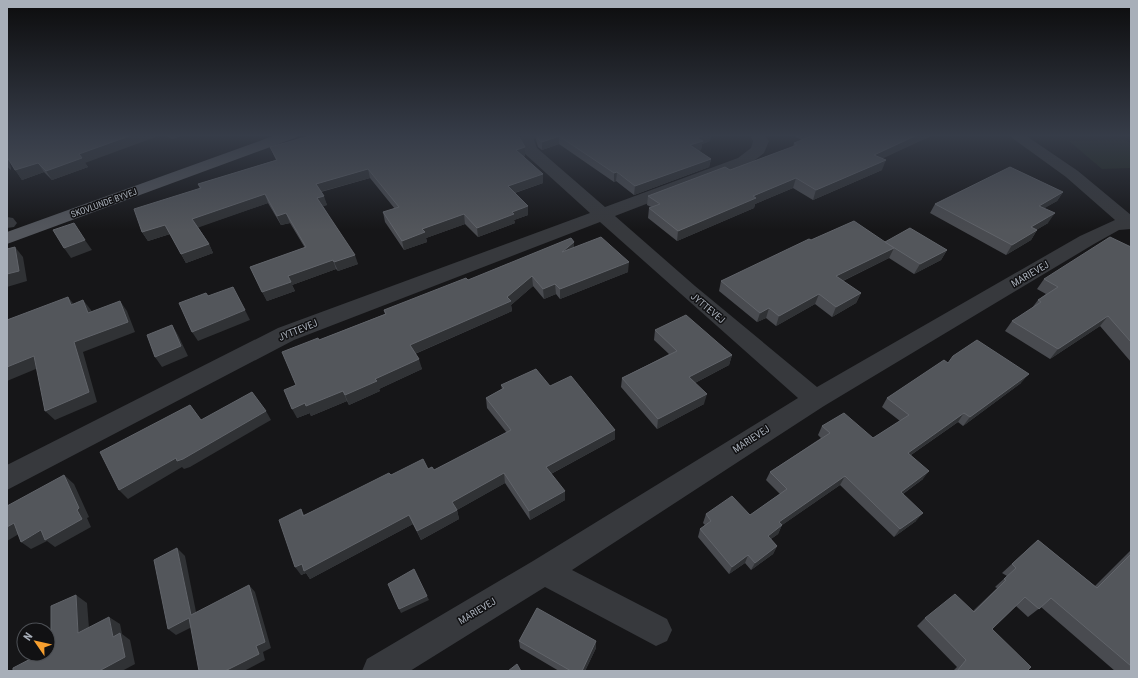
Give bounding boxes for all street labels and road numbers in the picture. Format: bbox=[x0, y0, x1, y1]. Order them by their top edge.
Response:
street label: SKOVLUNDE BYVEJ bbox=[70, 186, 138, 220]
street label: MARIEVEJ bbox=[1009, 259, 1051, 289]
street label: JYTTEVEJ bbox=[689, 291, 727, 326]
street label: JYTTEVEJ bbox=[277, 317, 319, 343]
street label: MARIEVEJ bbox=[731, 423, 772, 455]
street label: MARIEVEJ bbox=[456, 595, 498, 626]

